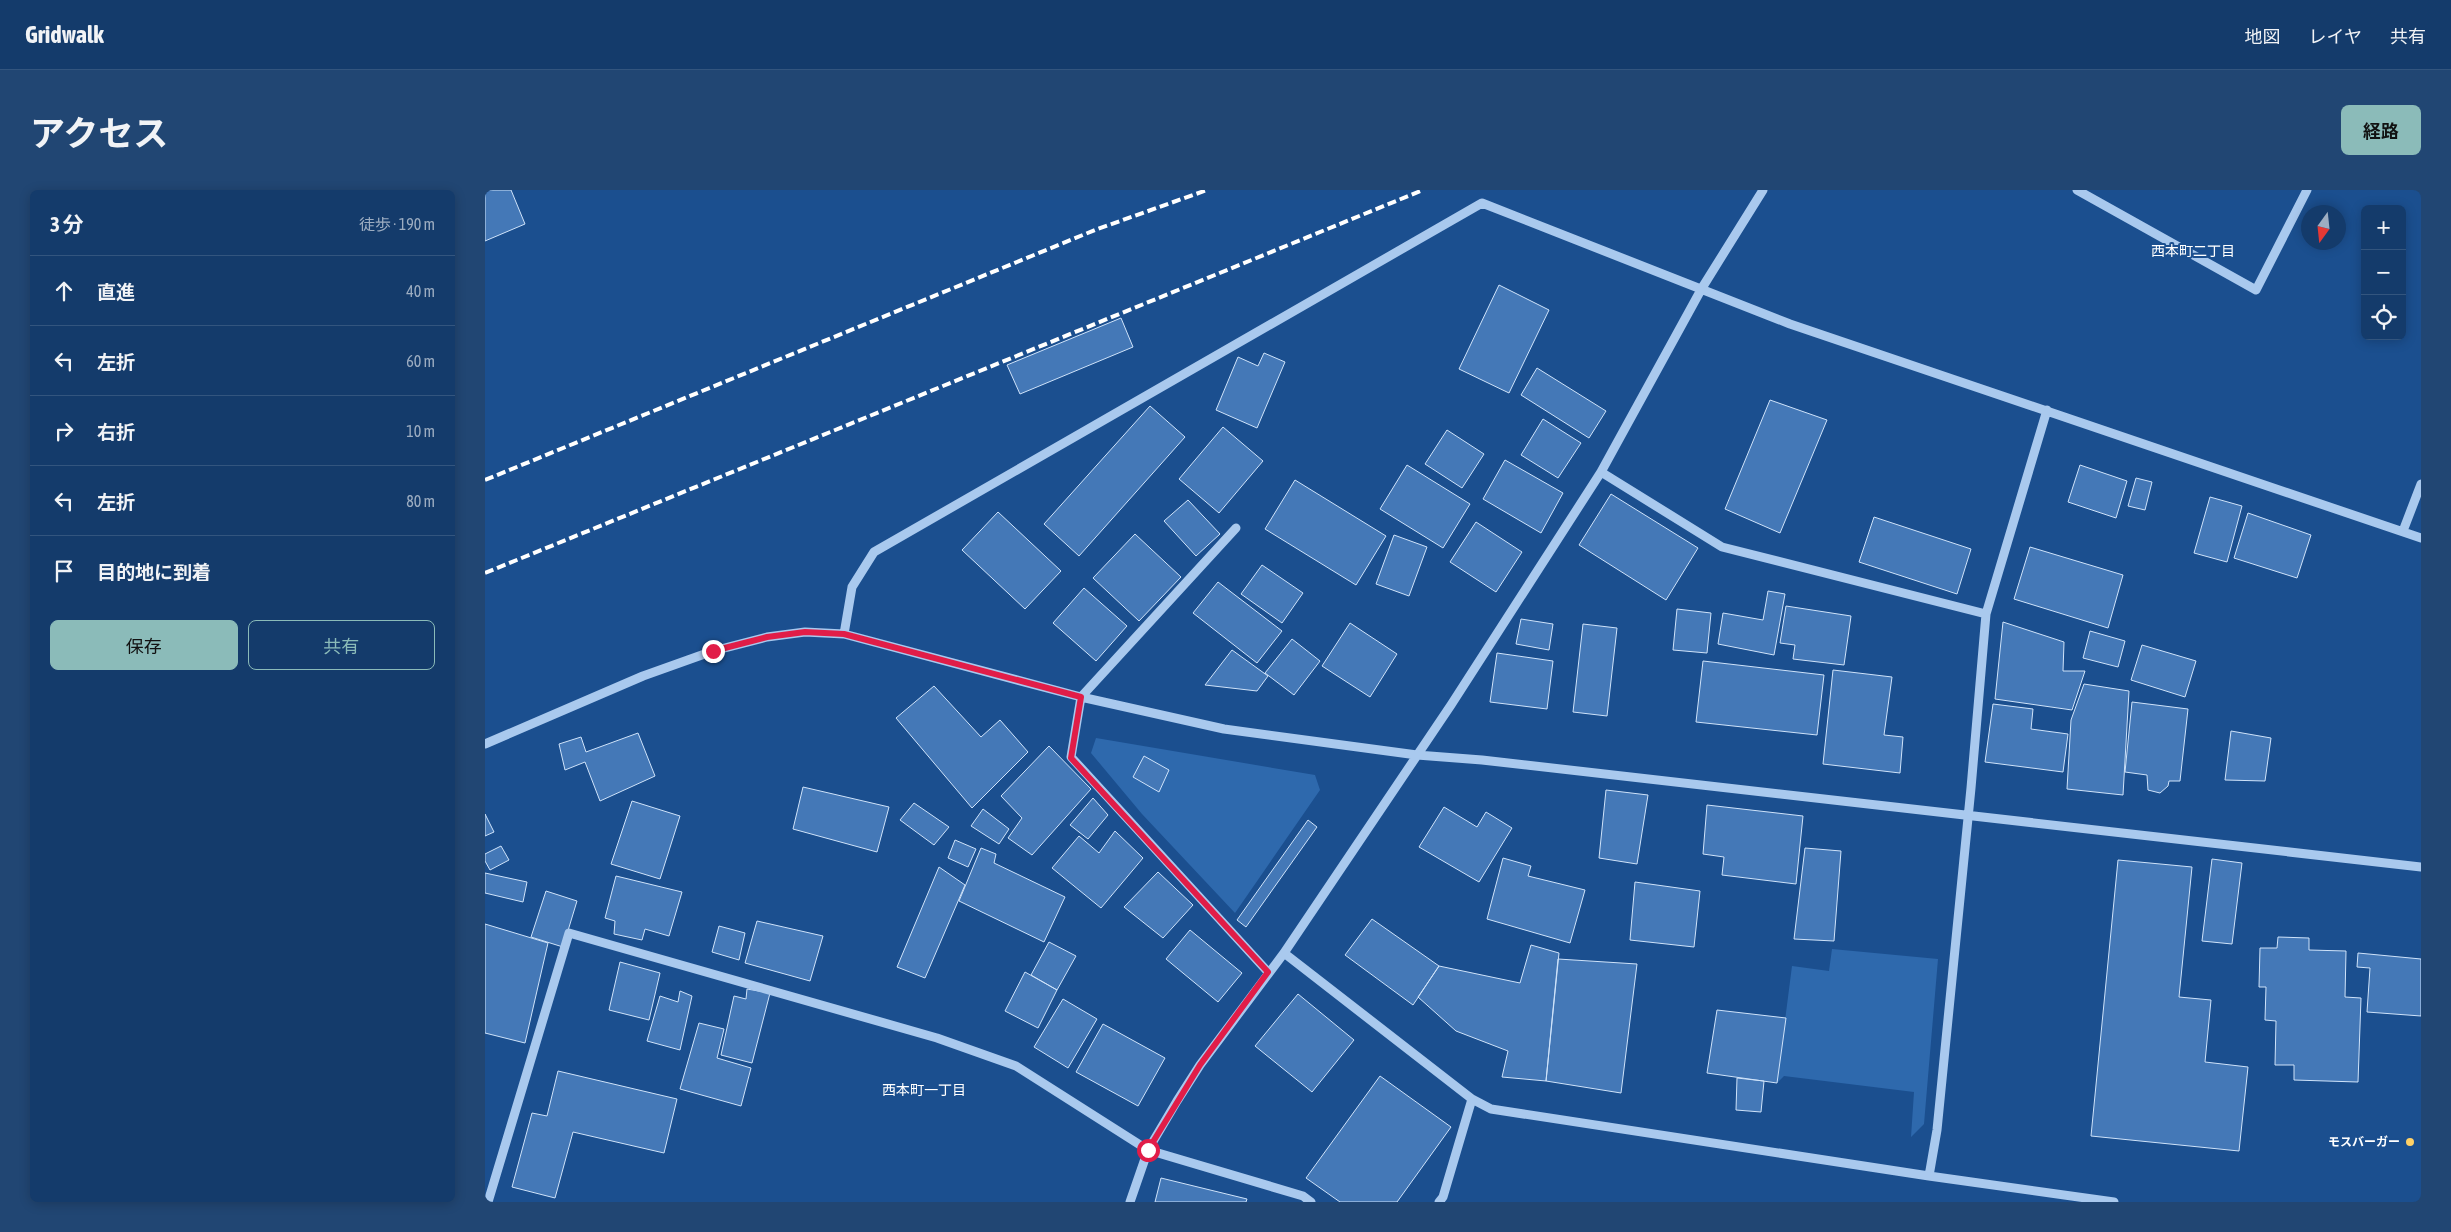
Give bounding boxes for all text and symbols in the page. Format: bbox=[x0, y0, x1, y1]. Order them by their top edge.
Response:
text: Gridwalk bbox=[25, 21, 104, 48]
text: 地図 bbox=[2245, 26, 2281, 47]
text: レイヤ bbox=[2309, 26, 2362, 47]
text: 共有 bbox=[2390, 26, 2426, 47]
button: 経路 bbox=[2341, 105, 2421, 155]
text: アクセス bbox=[30, 113, 168, 153]
north arrow bbox=[2301, 205, 2346, 250]
map controls bbox=[2361, 205, 2406, 340]
button: + bbox=[2361, 205, 2406, 250]
text: 3 分 bbox=[50, 212, 84, 236]
text: 徒歩 · 190 m bbox=[359, 215, 435, 233]
district label: 西本町二丁目 bbox=[2151, 243, 2235, 259]
button: − bbox=[2361, 250, 2406, 295]
icon: ahead bbox=[50, 277, 78, 305]
text: 直進 bbox=[97, 281, 135, 303]
text: 40 m bbox=[406, 282, 435, 300]
button: locate bbox=[2361, 295, 2406, 340]
icon: left bbox=[50, 347, 78, 375]
text: 左折 bbox=[97, 351, 135, 373]
text: 60 m bbox=[406, 352, 435, 370]
icon: right bbox=[50, 417, 78, 445]
text: 右折 bbox=[97, 421, 135, 443]
text: 10 m bbox=[406, 422, 435, 440]
icon: left bbox=[50, 487, 78, 515]
text: 左折 bbox=[97, 491, 135, 513]
text: 80 m bbox=[406, 492, 435, 510]
icon: arrive bbox=[50, 557, 78, 585]
text: 目的地に到着 bbox=[97, 561, 211, 583]
button: 保存 bbox=[50, 620, 238, 670]
button: 共有 bbox=[248, 620, 435, 670]
route end bbox=[702, 640, 725, 663]
district label: 西本町一丁目 bbox=[882, 1082, 966, 1098]
place label: モスバーガー bbox=[2328, 1135, 2400, 1149]
marker: モスバーガー bbox=[2404, 1136, 2416, 1148]
route start bbox=[1137, 1139, 1160, 1162]

